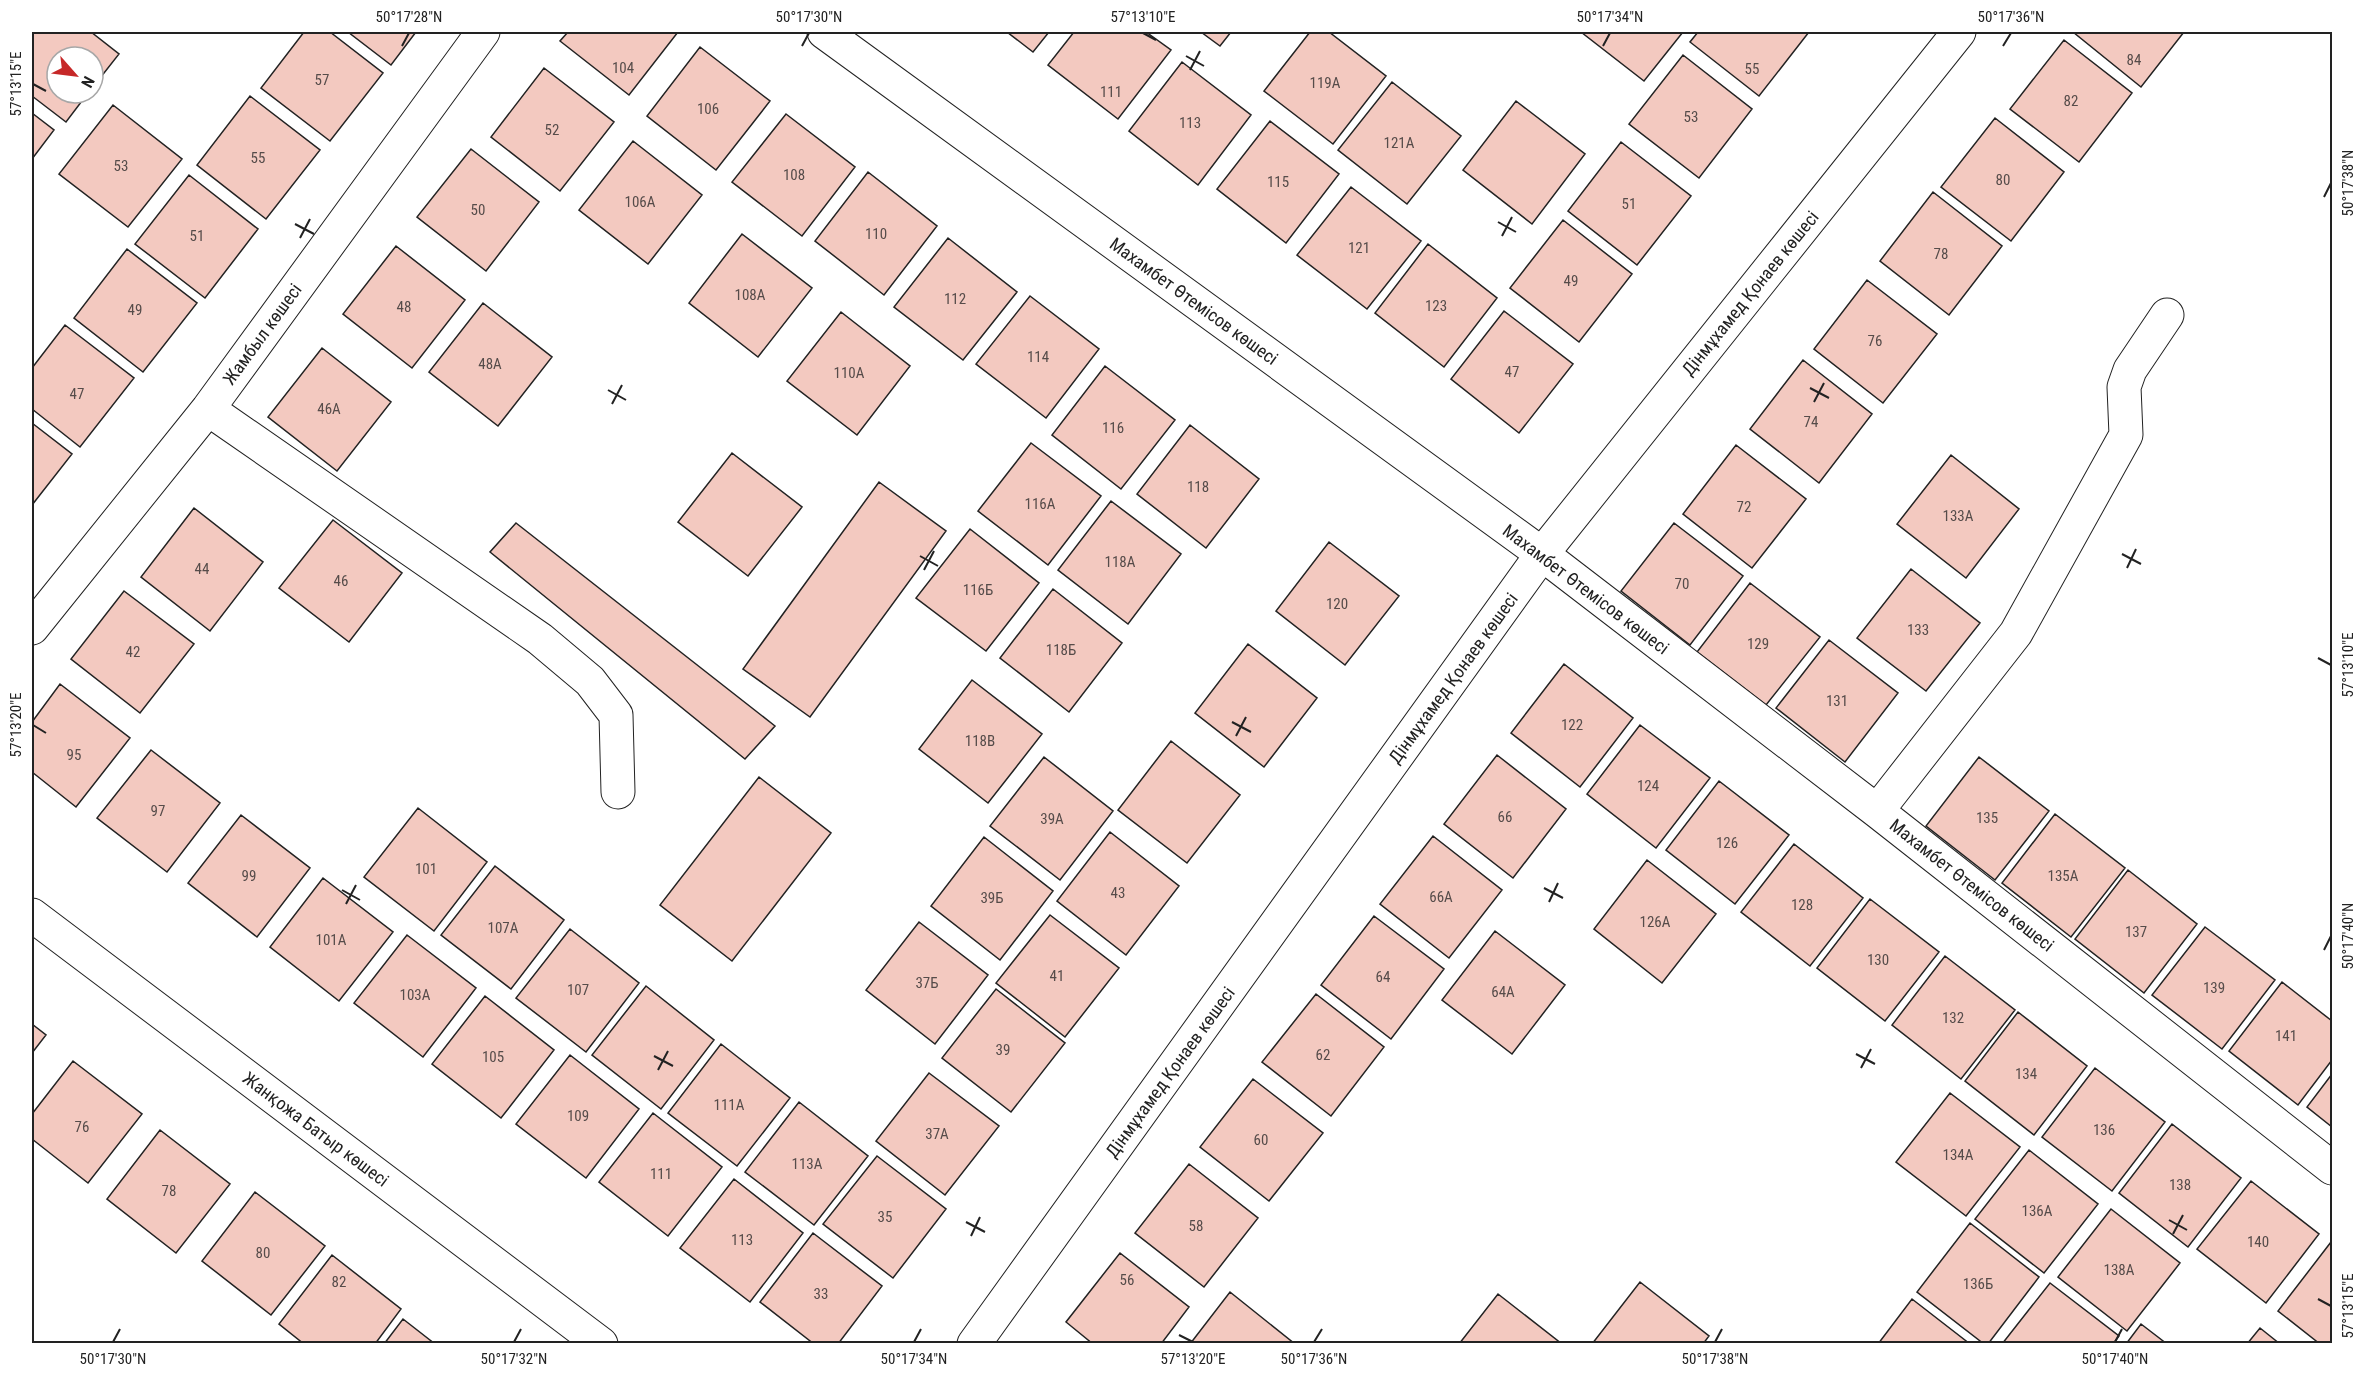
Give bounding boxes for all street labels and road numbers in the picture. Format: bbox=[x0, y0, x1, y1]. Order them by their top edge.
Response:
street label: Дінмұхамед Қонаев көшесі bbox=[1677, 207, 1823, 379]
street label: Махамбет Өтемісов көшесі bbox=[1106, 233, 1282, 369]
street label: Жамбыл көшесі bbox=[218, 279, 306, 389]
street label: Махамбет Өтемісов көшесі bbox=[1499, 520, 1673, 658]
street label: Дінмұхамед Қонаев көшесі bbox=[1384, 589, 1522, 767]
street label: Махамбет Өтемісов көшесі bbox=[1886, 814, 2058, 956]
street label: Дінмұхамед Қонаев көшесі bbox=[1101, 983, 1239, 1161]
street label: Жанқожа Батыр көшесі bbox=[239, 1067, 393, 1191]

